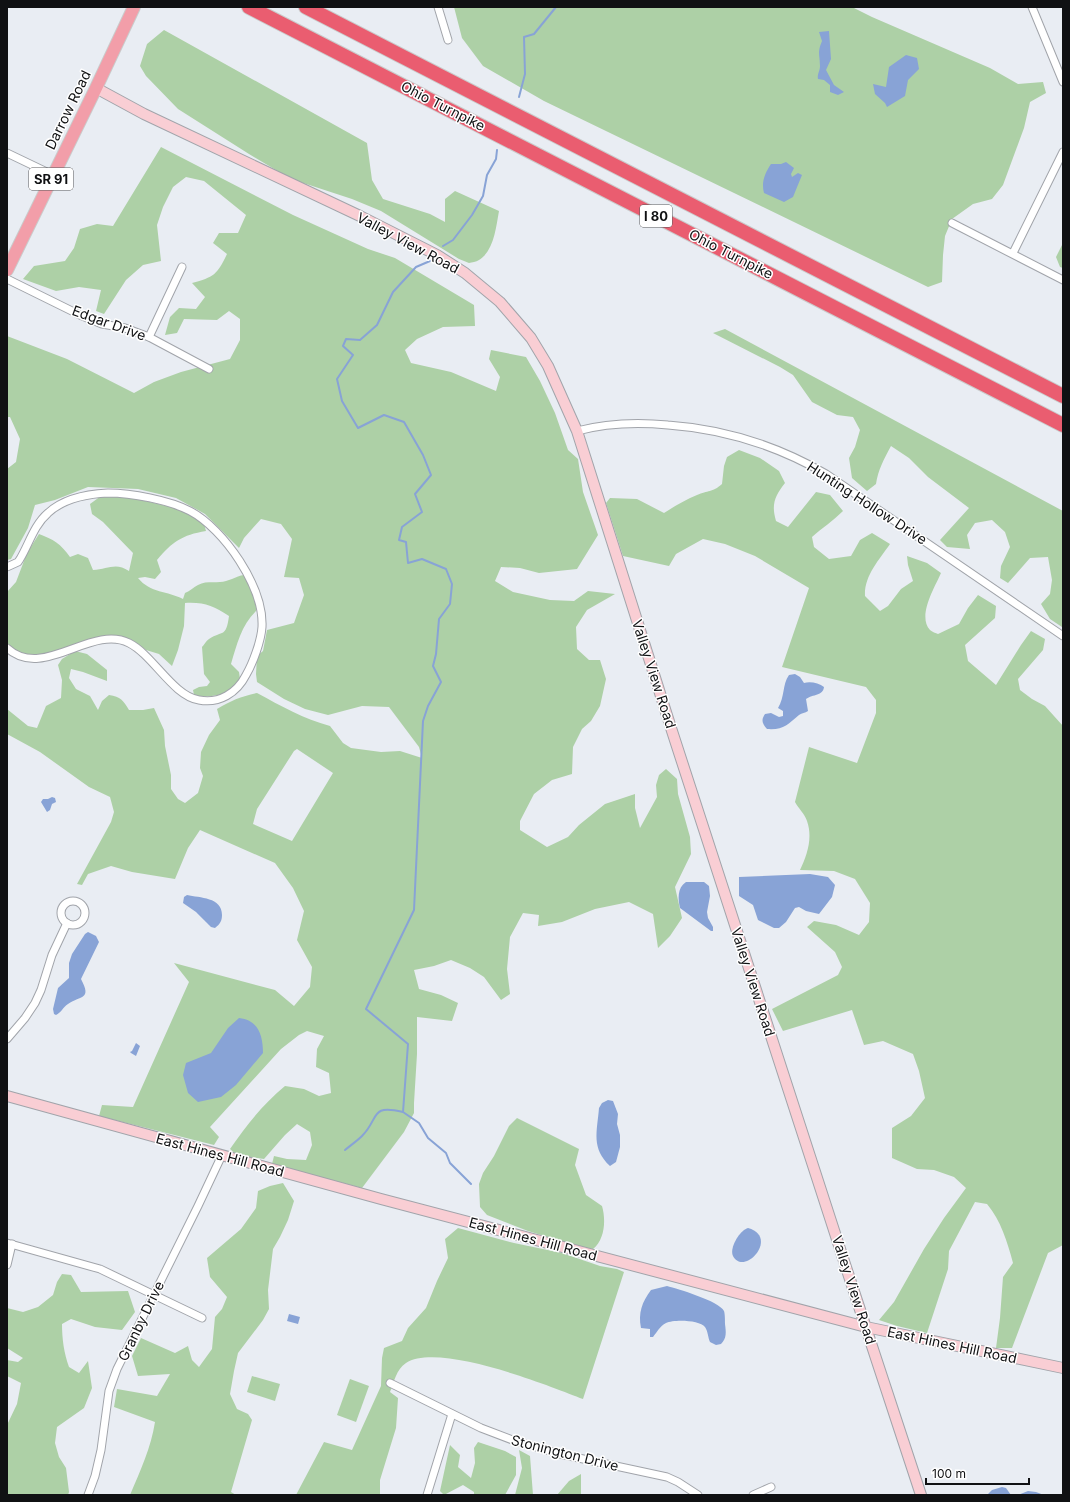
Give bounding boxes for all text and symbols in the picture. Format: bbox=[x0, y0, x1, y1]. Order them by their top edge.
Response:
street label: Darrow Road bbox=[41, 67, 94, 152]
street label: Ohio Turnpike bbox=[398, 77, 488, 134]
road number: SR 91 bbox=[29, 168, 73, 190]
road number: I 80 bbox=[640, 205, 672, 227]
street label: Valley View Road bbox=[354, 208, 462, 277]
street label: Ohio Turnpike bbox=[686, 225, 776, 282]
street label: Edgar Drive bbox=[70, 301, 148, 344]
street label: Hunting Hollow Drive bbox=[804, 457, 930, 548]
street label: Valley View Road bbox=[629, 617, 680, 730]
street label: Valley View Road bbox=[728, 925, 779, 1038]
street label: East Hines Hill Road bbox=[154, 1129, 286, 1180]
street label: East Hines Hill Road bbox=[467, 1213, 599, 1264]
street label: Valley View Road bbox=[829, 1233, 880, 1346]
street label: Granby Drive bbox=[114, 1278, 167, 1363]
street label: East Hines Hill Road bbox=[886, 1322, 1018, 1367]
street label: Stonington Drive bbox=[510, 1431, 621, 1474]
scale bar bbox=[926, 1460, 1029, 1486]
text: 100 m bbox=[932, 1466, 966, 1481]

